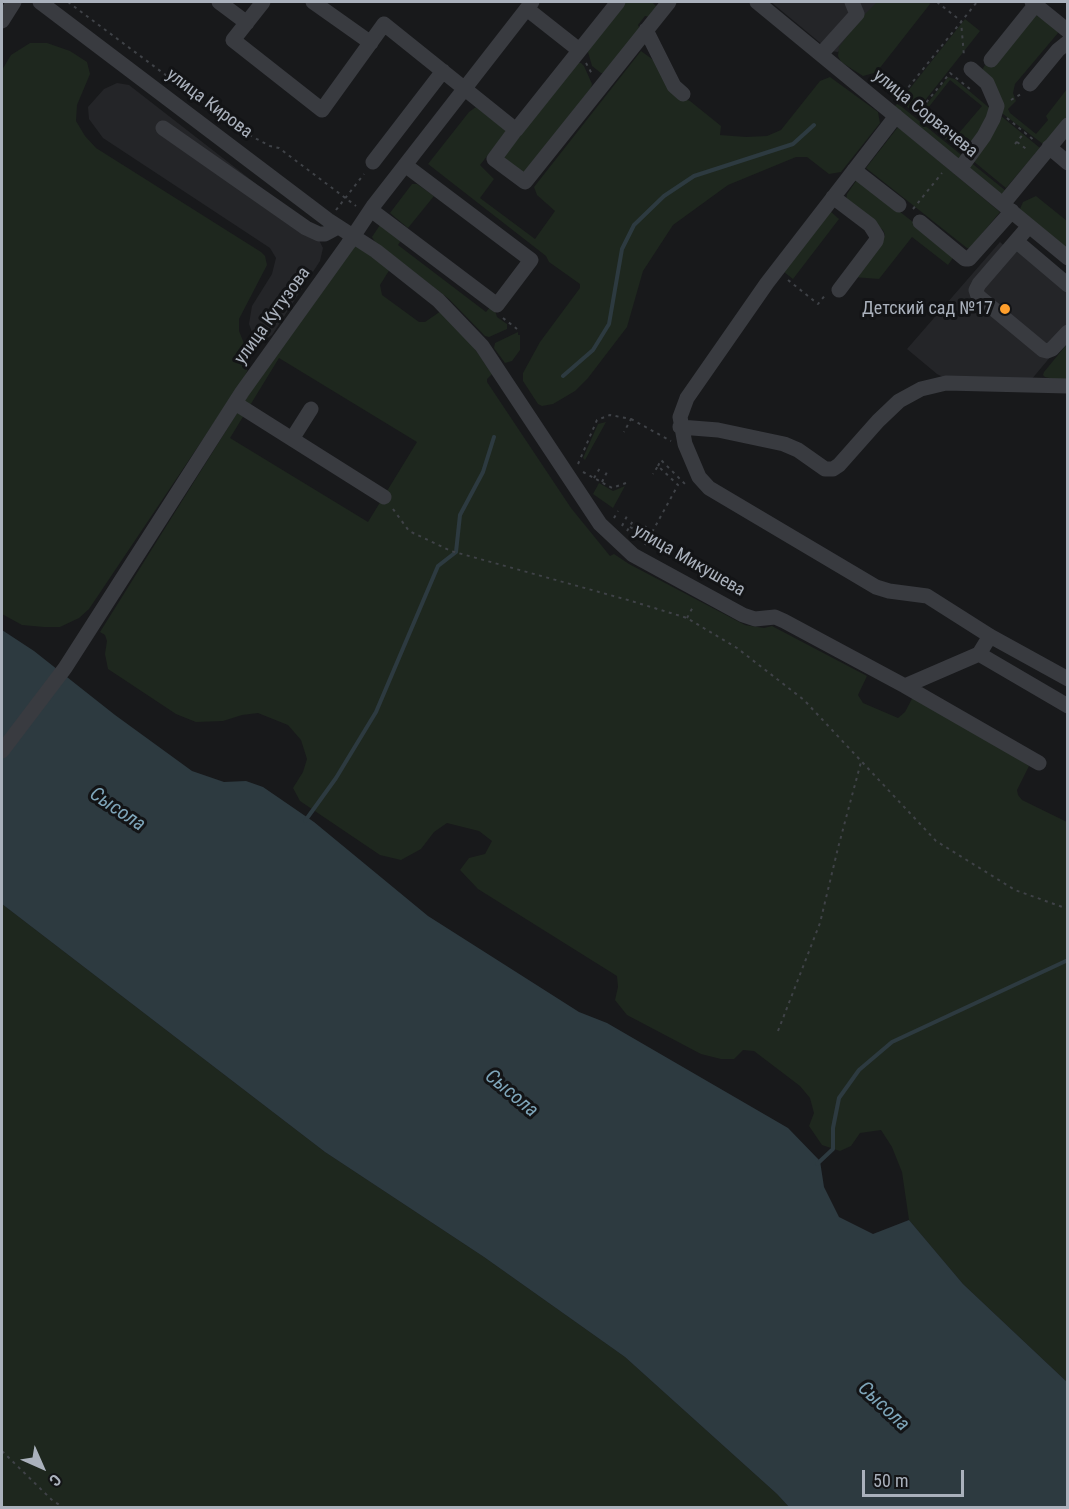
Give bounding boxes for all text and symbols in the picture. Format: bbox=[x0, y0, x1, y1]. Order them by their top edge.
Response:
street label: улица Кирова bbox=[162, 65, 256, 143]
street label: улица Сорвачева bbox=[868, 65, 982, 163]
street label: улица Кутузова bbox=[230, 263, 316, 369]
place label: Детский сад №17 bbox=[862, 298, 993, 320]
marker: Детский сад №17 bbox=[998, 302, 1012, 316]
street label: улица Микушева bbox=[629, 520, 749, 602]
water label: Сысола bbox=[85, 783, 149, 837]
water label: Сысола bbox=[480, 1065, 542, 1123]
water label: Сысола bbox=[852, 1377, 914, 1437]
north arrow bbox=[12, 1437, 72, 1497]
scale bar bbox=[865, 1458, 967, 1496]
text: С bbox=[45, 1470, 65, 1490]
text: 50 m bbox=[873, 1470, 908, 1491]

